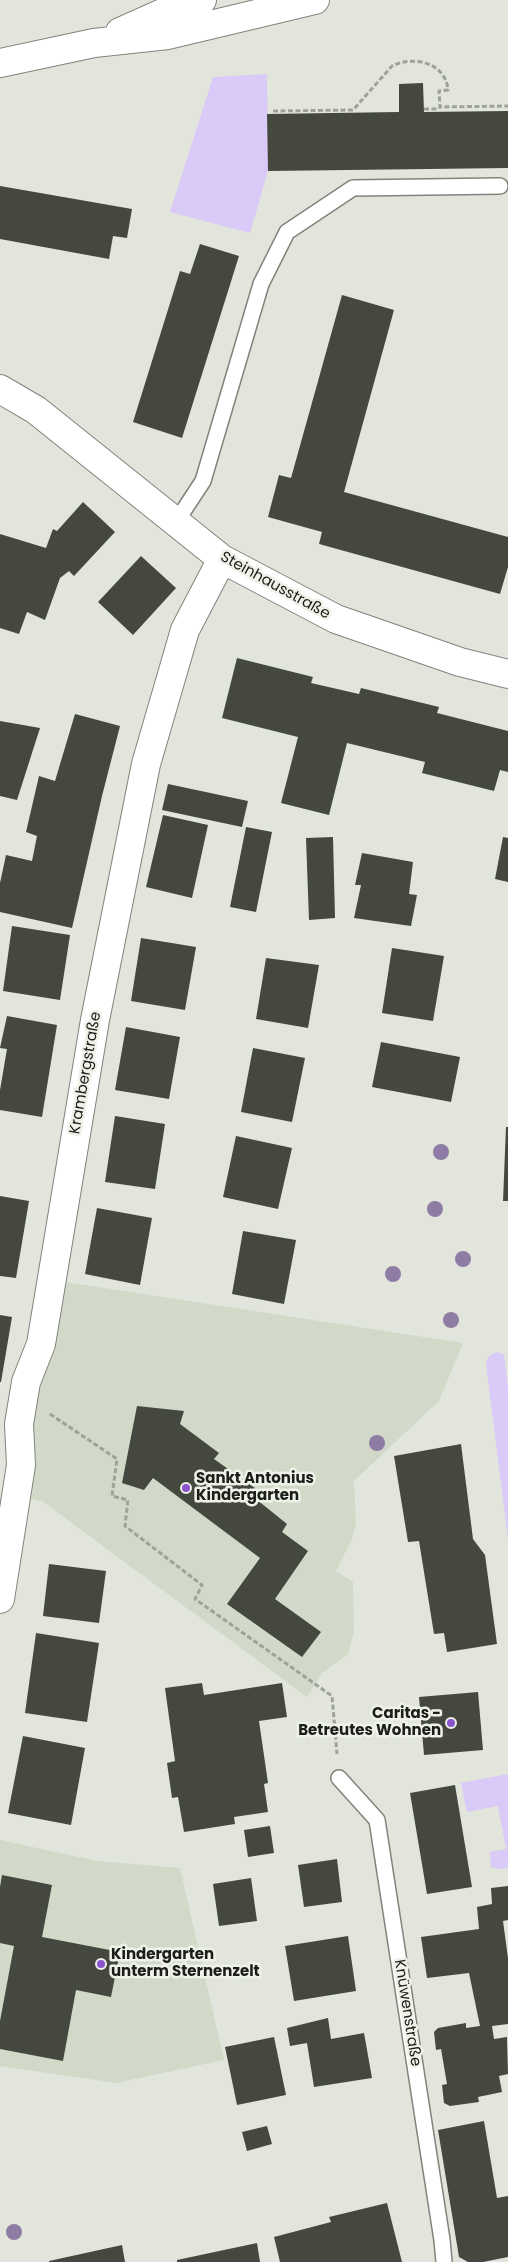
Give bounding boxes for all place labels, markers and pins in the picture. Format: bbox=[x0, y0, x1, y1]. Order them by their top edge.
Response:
place label: Sankt Antonius Kindergarten bbox=[196, 1470, 314, 1505]
marker: Sankt Antonius Kindergarten bbox=[180, 1482, 192, 1494]
place label: Caritas - Betreutes Wohnen bbox=[298, 1705, 441, 1740]
marker: Caritas - Betreutes Wohnen bbox=[445, 1717, 457, 1729]
place label: Kindergarten unterm Sternenzelt bbox=[111, 1946, 260, 1981]
marker: Kindergarten unterm Sternenzelt bbox=[95, 1958, 107, 1970]

